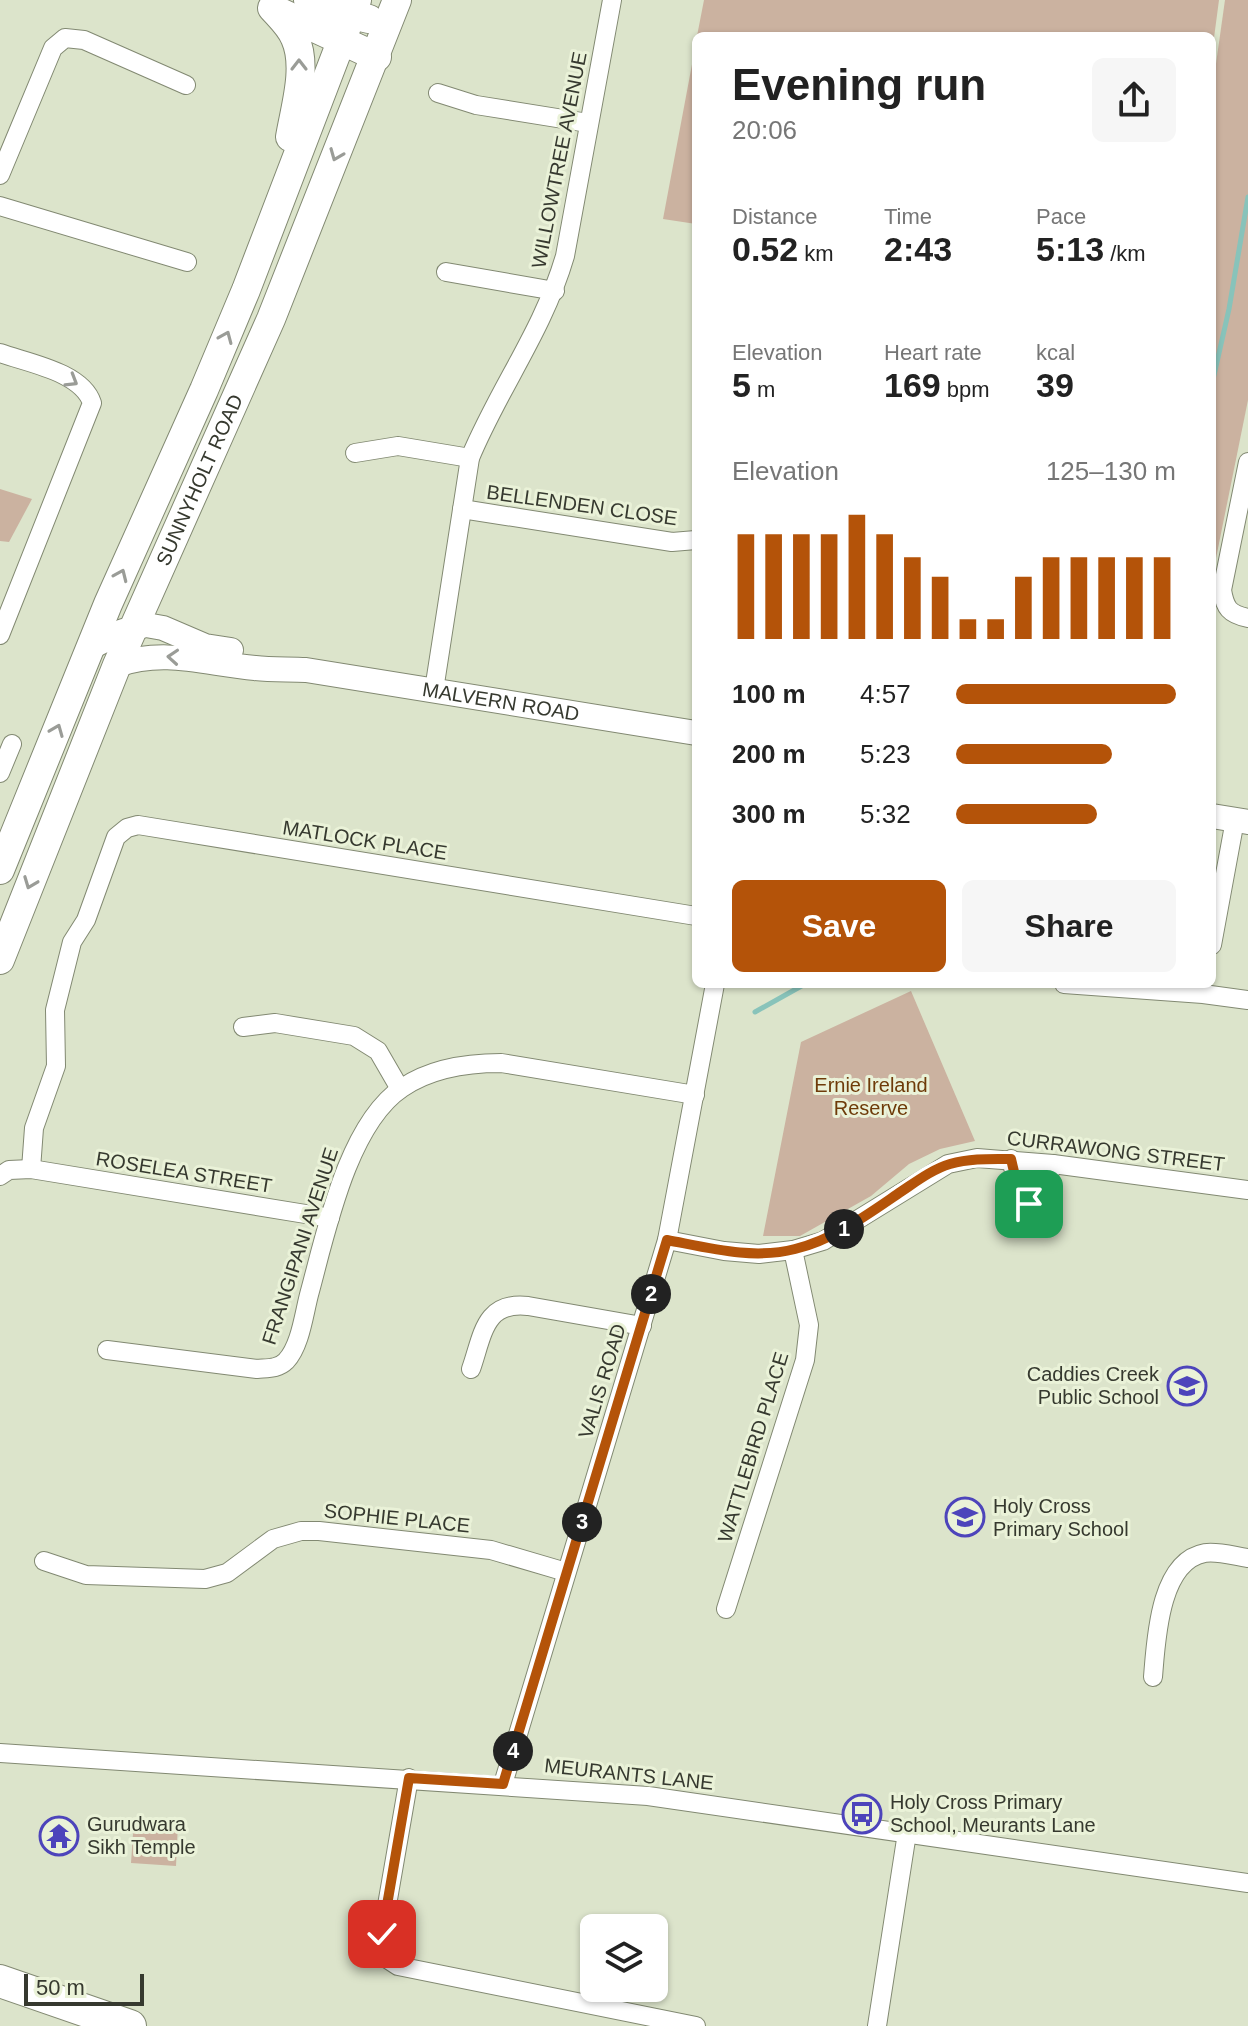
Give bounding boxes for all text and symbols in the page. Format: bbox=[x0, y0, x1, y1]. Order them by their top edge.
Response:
street label: WILLOWTREE AVENUE bbox=[527, 50, 591, 270]
one-way arrow bbox=[290, 58, 308, 71]
button: share bbox=[1092, 58, 1176, 142]
text: Evening run bbox=[732, 60, 986, 109]
text: 20:06 bbox=[732, 115, 797, 145]
one-way arrow bbox=[330, 147, 346, 161]
text: Distance bbox=[732, 204, 818, 229]
text: Time bbox=[884, 204, 932, 229]
text: Pace bbox=[1036, 204, 1086, 229]
text: 0.52 bbox=[732, 230, 798, 268]
text: 2:43 bbox=[884, 230, 952, 268]
text: 5:13 bbox=[1036, 230, 1104, 268]
text: km bbox=[798, 241, 834, 266]
text: /km bbox=[1104, 241, 1146, 266]
one-way arrow bbox=[217, 331, 233, 345]
text: Elevation bbox=[732, 340, 823, 365]
text: Heart rate bbox=[884, 340, 982, 365]
text: kcal bbox=[1036, 340, 1075, 365]
text: 5 bbox=[732, 366, 751, 404]
text: 169 bbox=[884, 366, 941, 404]
text: 39 bbox=[1036, 366, 1074, 404]
one-way arrow bbox=[63, 371, 78, 387]
text: m bbox=[751, 377, 775, 402]
text: bpm bbox=[941, 377, 990, 402]
street label: SUNNYHOLT ROAD bbox=[152, 391, 247, 569]
text: Elevation bbox=[732, 456, 839, 486]
text: 125–130 m bbox=[1046, 456, 1176, 486]
street label: BELLENDEN CLOSE bbox=[485, 481, 679, 529]
one-way arrow bbox=[111, 568, 127, 583]
one-way arrow bbox=[166, 649, 179, 666]
street label: MALVERN ROAD bbox=[421, 678, 581, 725]
text: 100 m bbox=[732, 679, 806, 709]
text: 4:57 bbox=[860, 679, 911, 709]
one-way arrow bbox=[47, 724, 63, 738]
text: 200 m bbox=[732, 739, 806, 769]
text: 5:23 bbox=[860, 739, 911, 769]
text: 300 m bbox=[732, 799, 806, 829]
text: 5:32 bbox=[860, 799, 911, 829]
street label: MATLOCK PLACE bbox=[281, 816, 449, 864]
one-way arrow bbox=[23, 875, 40, 889]
button: Save bbox=[732, 880, 946, 972]
button: Share bbox=[962, 880, 1176, 972]
park label: Ernie Ireland Reserve bbox=[814, 1074, 928, 1119]
street label: CURRAWONG STREET bbox=[1006, 1127, 1226, 1175]
street label: FRANGIPANI AVENUE bbox=[258, 1145, 342, 1347]
street label: ROSELEA STREET bbox=[94, 1147, 274, 1197]
pin bbox=[995, 1170, 1063, 1238]
icon: arrive bbox=[1007, 1182, 1051, 1226]
pin: 1 bbox=[824, 1209, 864, 1249]
text: 1 bbox=[838, 1216, 850, 1241]
pin: 2 bbox=[631, 1274, 671, 1314]
text: 2 bbox=[645, 1281, 657, 1306]
street label: VALIS ROAD bbox=[574, 1321, 630, 1441]
street label: WATTLEBIRD PLACE bbox=[714, 1349, 792, 1545]
place label: Caddies Creek Public School bbox=[1027, 1363, 1160, 1408]
school or university icon: Caddies Creek Public School bbox=[1166, 1365, 1208, 1407]
place label: Holy Cross Primary School bbox=[993, 1495, 1129, 1540]
school or university icon: Holy Cross Primary School bbox=[944, 1496, 986, 1538]
street label: SOPHIE PLACE bbox=[323, 1499, 471, 1537]
pin: 3 bbox=[562, 1502, 602, 1542]
text: 3 bbox=[576, 1509, 588, 1534]
pin: 4 bbox=[493, 1731, 533, 1771]
text: 4 bbox=[507, 1738, 519, 1763]
street label: MEURANTS LANE bbox=[543, 1754, 715, 1794]
place label: Holy Cross Primary School, Meurants Lane bbox=[890, 1791, 1096, 1836]
bus stop icon: Holy Cross Primary School, Meurants Lane bbox=[841, 1793, 883, 1835]
place label: Gurudwara Sikh Temple bbox=[87, 1813, 196, 1858]
temple icon: Gurudwara Sikh Temple bbox=[38, 1815, 80, 1857]
pin bbox=[348, 1900, 416, 1968]
icon: check bbox=[360, 1912, 404, 1956]
map controls bbox=[580, 1914, 668, 2002]
button: layers bbox=[580, 1914, 668, 2002]
scale bar bbox=[24, 1970, 144, 2006]
text: 50 m bbox=[36, 1975, 85, 2000]

